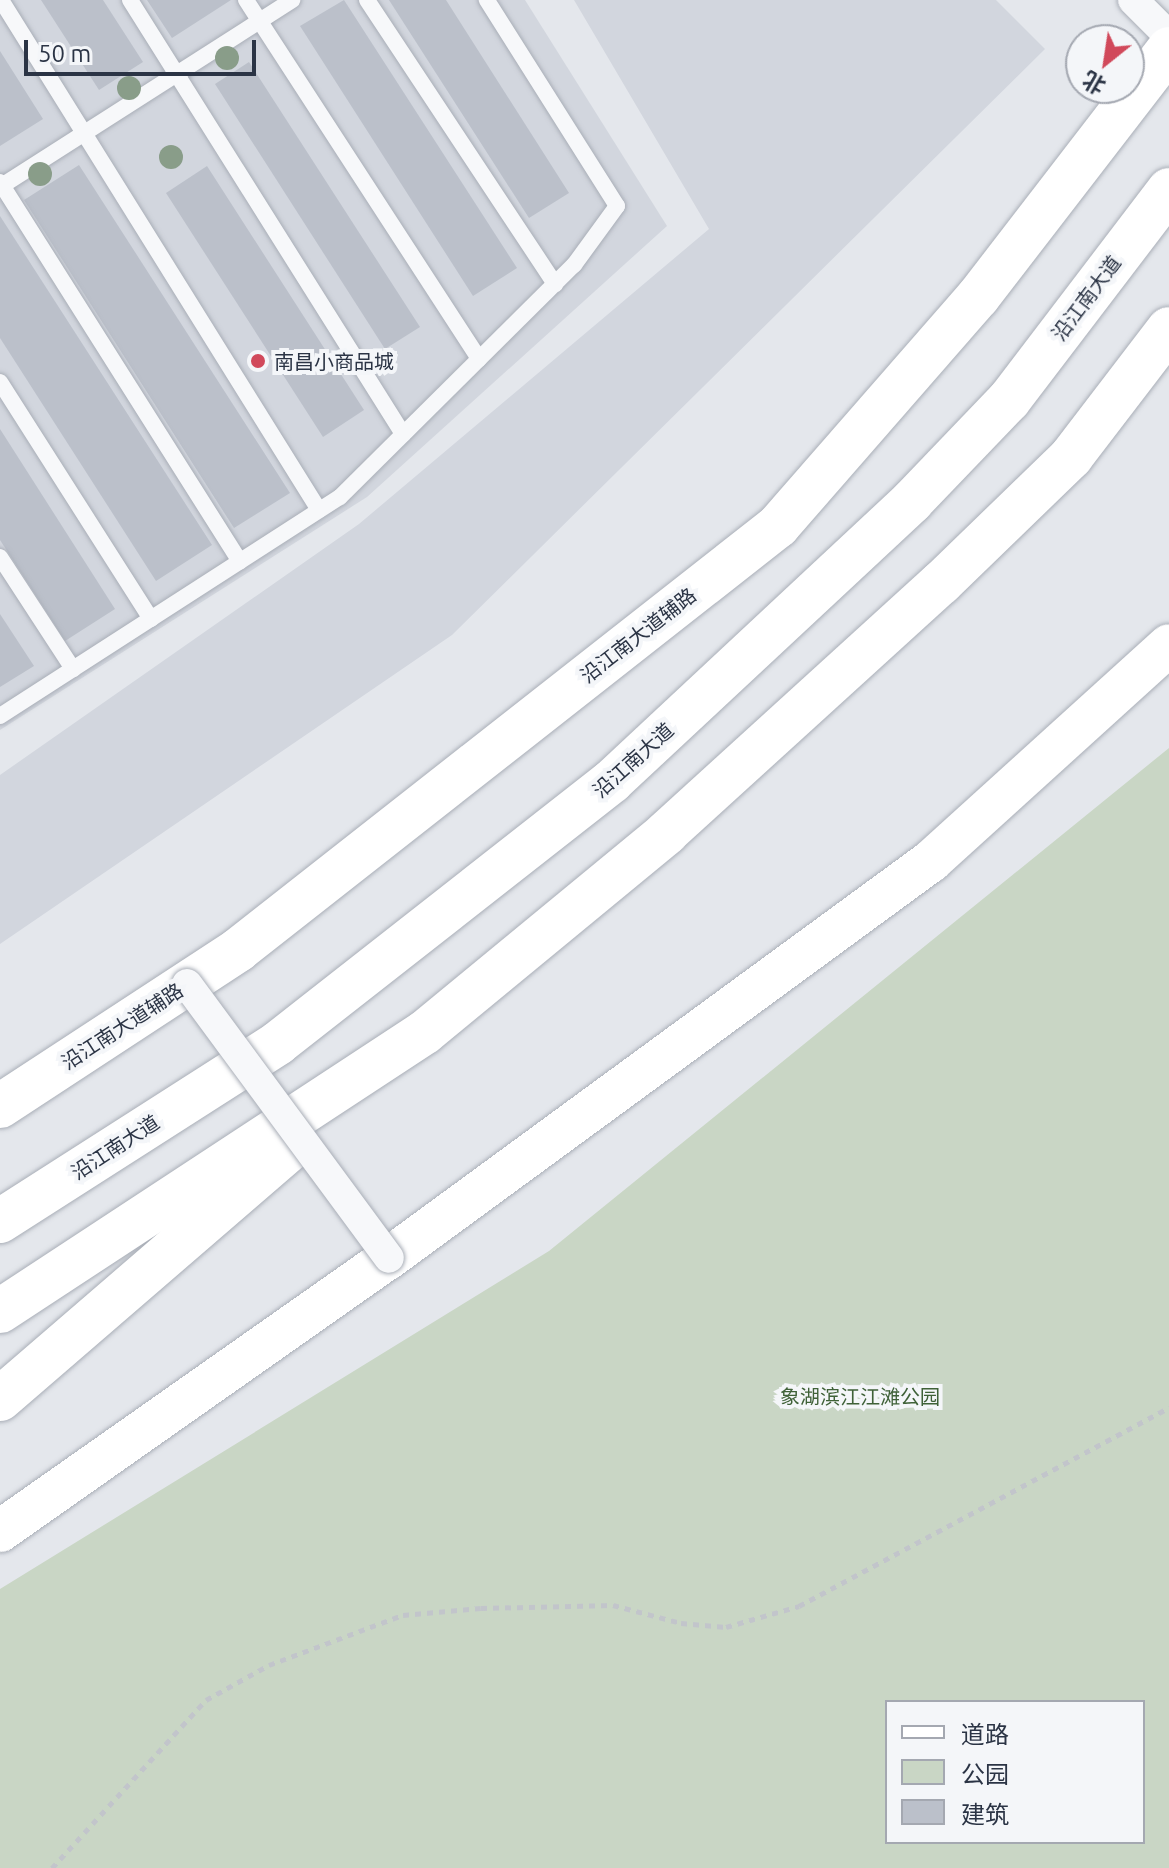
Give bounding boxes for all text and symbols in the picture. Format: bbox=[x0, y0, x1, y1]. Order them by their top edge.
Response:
scale bar bbox=[28, 24, 260, 74]
north arrow bbox=[1065, 24, 1145, 104]
text: 50 m bbox=[38, 40, 91, 67]
text: 北 bbox=[1078, 67, 1110, 100]
street label: 沿江南大道 bbox=[1046, 251, 1126, 345]
place label: 南昌小商品城 bbox=[274, 349, 394, 373]
marker: 南昌小商品城 bbox=[249, 352, 267, 370]
street label: 沿江南大道辅路 bbox=[575, 582, 701, 688]
street label: 沿江南大道 bbox=[588, 718, 678, 802]
street label: 沿江南大道辅路 bbox=[57, 978, 187, 1074]
street label: 沿江南大道 bbox=[67, 1110, 163, 1184]
park label: 象湖滨江江滩公园 bbox=[780, 1384, 940, 1408]
legend bbox=[885, 1700, 1145, 1844]
text: 道路 bbox=[961, 1721, 1009, 1748]
text: 公园 bbox=[961, 1761, 1009, 1788]
text: 建筑 bbox=[961, 1801, 1009, 1828]

